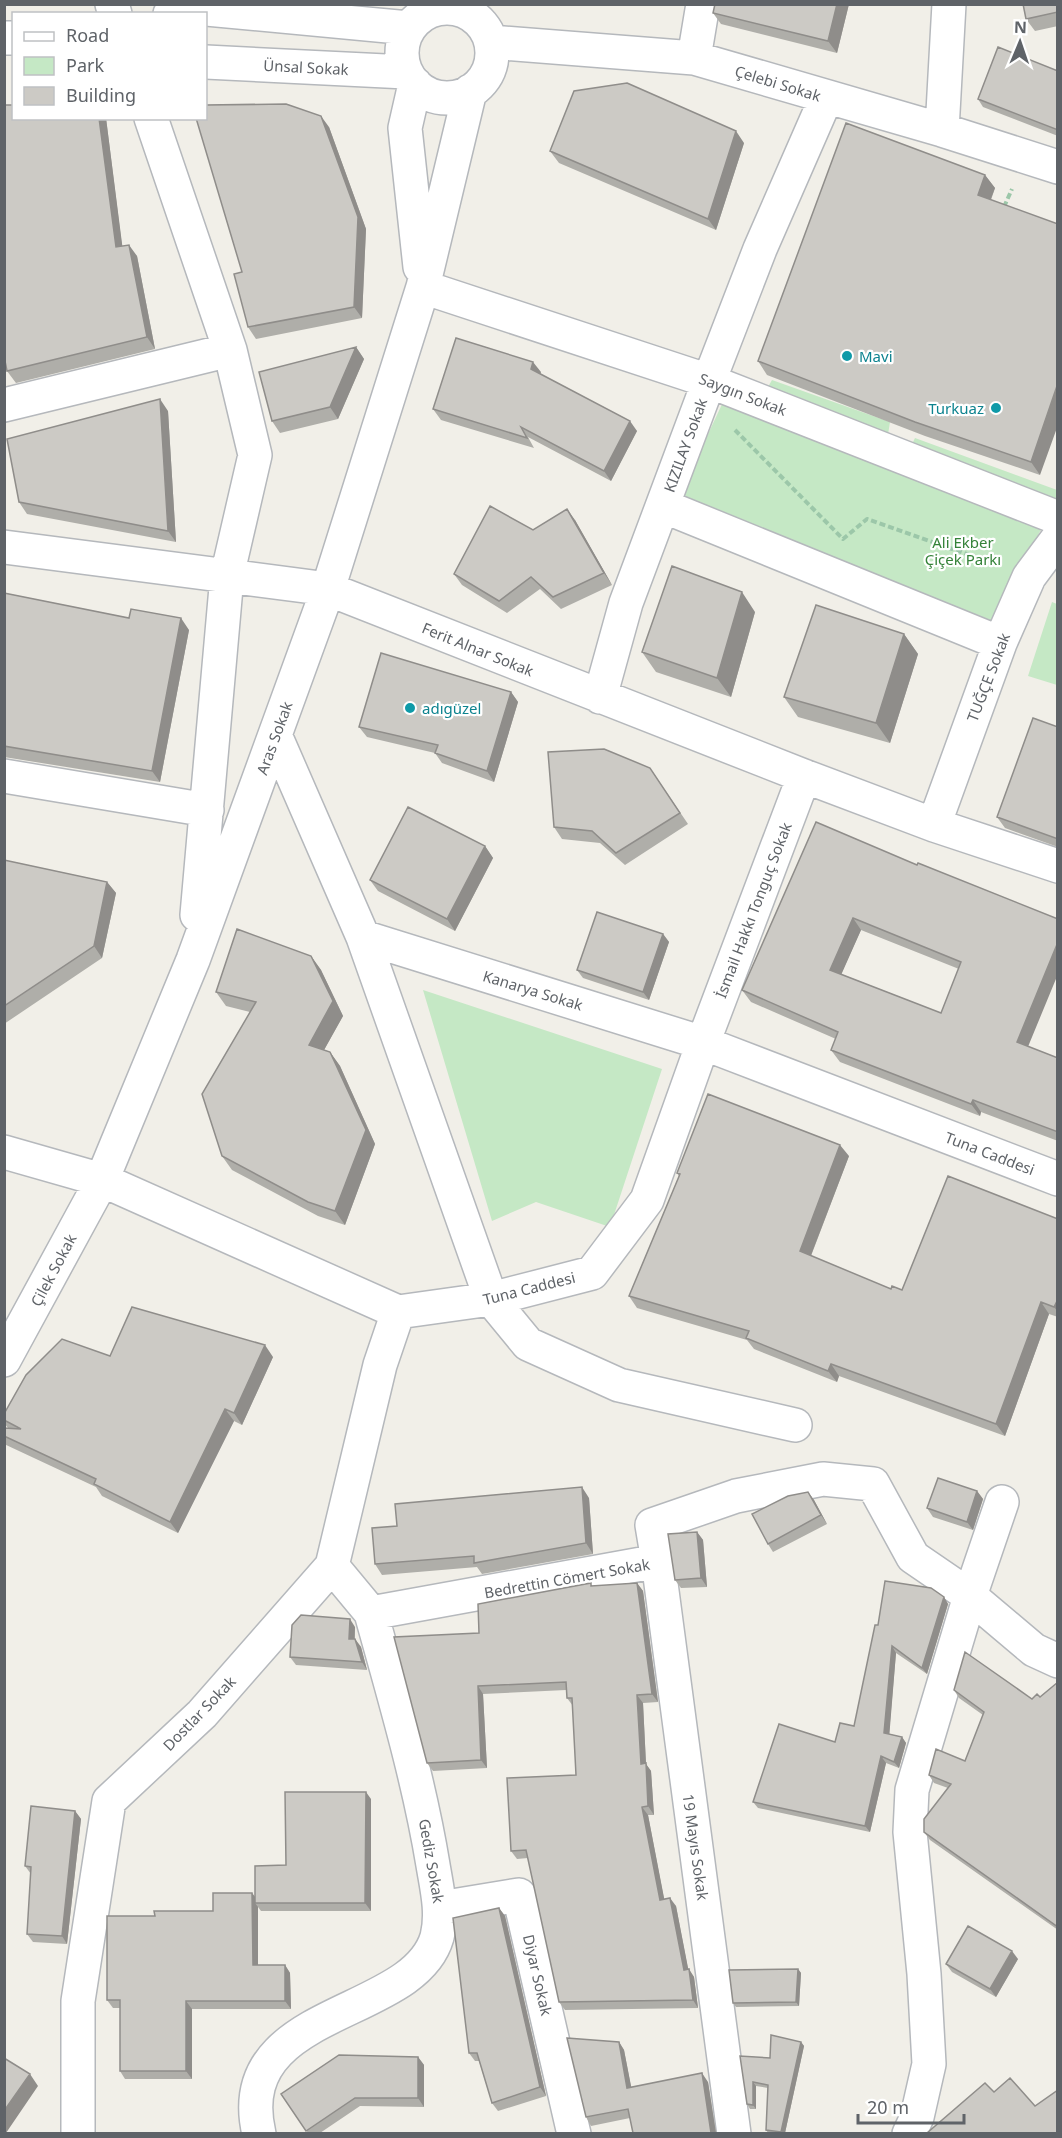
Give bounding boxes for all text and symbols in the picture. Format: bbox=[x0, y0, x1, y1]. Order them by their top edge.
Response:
legend bbox=[12, 12, 207, 120]
north arrow bbox=[990, 12, 1050, 72]
text: N bbox=[1014, 16, 1027, 38]
text: Road bbox=[66, 23, 109, 47]
text: Park bbox=[66, 53, 104, 77]
street label: Ünsal Sokak bbox=[263, 55, 349, 79]
street label: Çelebi Sokak bbox=[733, 60, 823, 106]
text: Building bbox=[66, 83, 136, 107]
place label: Mavi bbox=[859, 346, 893, 366]
marker: Mavi bbox=[840, 349, 854, 363]
street label: Saygın Sokak bbox=[696, 368, 790, 420]
street label: KIZILAY Sokak bbox=[659, 395, 711, 495]
place label: Turkuaz bbox=[928, 398, 984, 418]
marker: Turkuaz bbox=[989, 401, 1003, 415]
park label: Ali Ekber Çiçek Parkı bbox=[925, 532, 1001, 569]
street label: Ferit Alnar Sokak bbox=[419, 618, 537, 680]
street label: TUĞÇE Sokak bbox=[962, 630, 1014, 724]
place label: adıgüzel bbox=[422, 698, 481, 718]
street label: Aras Sokak bbox=[251, 699, 297, 777]
marker: adıgüzel bbox=[403, 701, 417, 715]
street label: İsmail Hakkı Tonguç Sokak bbox=[710, 819, 796, 1001]
street label: Kanarya Sokak bbox=[481, 965, 585, 1015]
street label: Tuna Caddesi bbox=[942, 1127, 1038, 1179]
street label: Çilek Sokak bbox=[26, 1230, 80, 1310]
street label: Tuna Caddesi bbox=[481, 1267, 577, 1309]
street label: Bedrettin Cömert Sokak bbox=[483, 1554, 651, 1602]
street label: Dostlar Sokak bbox=[158, 1671, 240, 1755]
street label: 19 Mayıs Sokak bbox=[679, 1792, 713, 1902]
street label: Gediz Sokak bbox=[415, 1817, 449, 1905]
street label: Diyar Sokak bbox=[519, 1932, 557, 2018]
scale bar bbox=[858, 2087, 964, 2125]
text: 20 m bbox=[867, 2095, 909, 2119]

